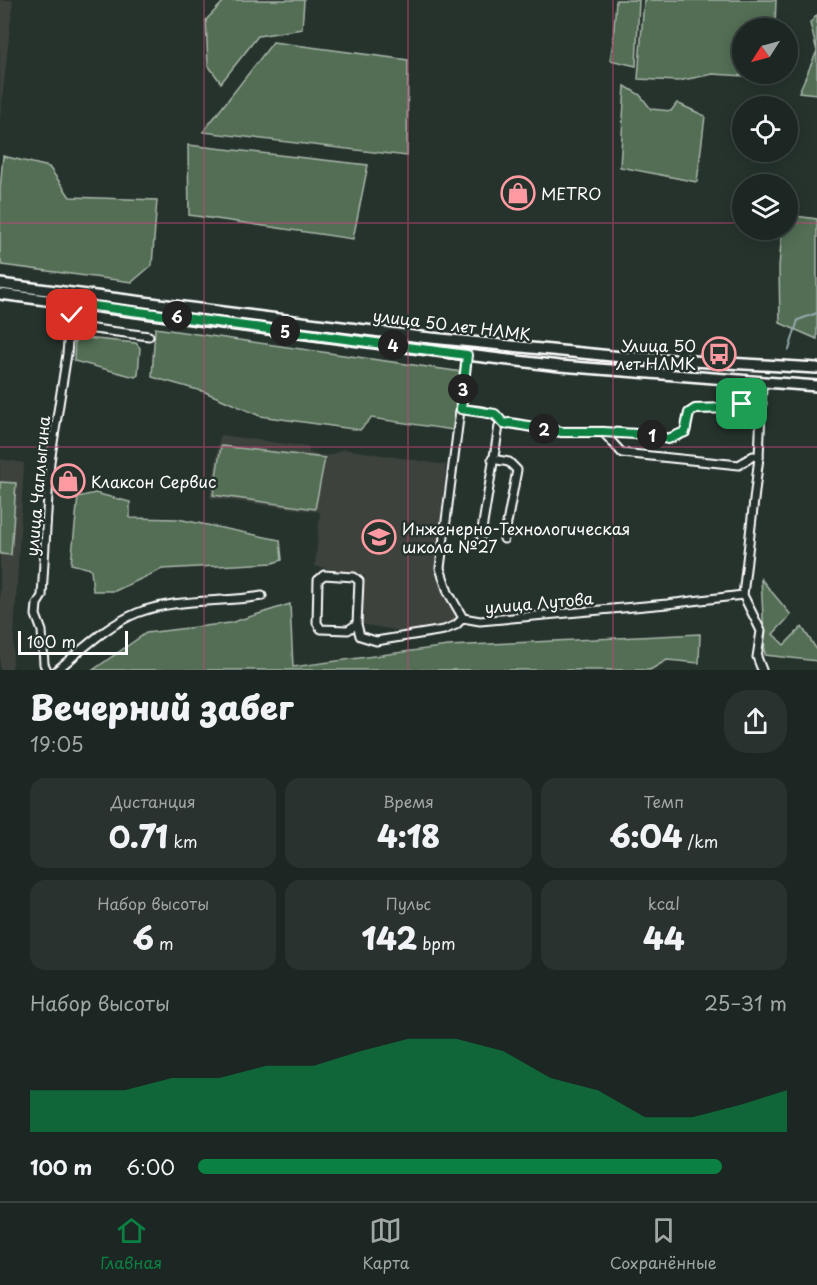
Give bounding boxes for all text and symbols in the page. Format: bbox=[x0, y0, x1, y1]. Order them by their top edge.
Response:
north arrow bbox=[732, 18, 798, 84]
map controls bbox=[732, 18, 798, 240]
button: locate bbox=[732, 96, 798, 162]
button: layers bbox=[732, 174, 798, 240]
shop icon: METRO bbox=[500, 175, 536, 211]
place label: METRO bbox=[541, 181, 601, 205]
pin bbox=[46, 289, 97, 340]
icon: check bbox=[55, 298, 88, 331]
pin: 6 bbox=[162, 301, 192, 331]
street label: улица 50 лет НЛМК bbox=[372, 302, 532, 346]
text: 6 bbox=[171, 304, 183, 328]
pin: 5 bbox=[270, 316, 300, 346]
text: 5 bbox=[280, 319, 290, 343]
pin: 4 bbox=[378, 330, 408, 360]
text: 4 bbox=[388, 333, 398, 357]
place label: Улица 50 лет НЛМК bbox=[616, 333, 696, 375]
bus stop icon: Улица 50 лет НЛМК bbox=[701, 336, 737, 372]
pin: 3 bbox=[448, 374, 478, 404]
text: 3 bbox=[458, 377, 468, 401]
pin bbox=[716, 378, 767, 429]
icon: arrive bbox=[725, 387, 758, 420]
pin: 2 bbox=[529, 414, 559, 444]
street label: улица Чаплыгина bbox=[19, 415, 55, 557]
text: 2 bbox=[538, 417, 550, 441]
pin: 1 bbox=[637, 420, 667, 450]
text: 1 bbox=[648, 423, 656, 447]
shop icon: Клаксон Сервис bbox=[50, 463, 86, 499]
place label: Клаксон Сервис bbox=[91, 469, 216, 493]
place label: Инженерно-Технологическая школа №27 bbox=[402, 516, 630, 558]
school or university icon: Инженерно-Технологическая школа №27 bbox=[361, 519, 397, 555]
street label: улица Лутова bbox=[484, 585, 594, 619]
scale bar bbox=[18, 628, 128, 656]
text: 100 m bbox=[27, 629, 76, 653]
text: Вечерний забег bbox=[30, 681, 293, 731]
button: share bbox=[724, 690, 787, 753]
text: 19:05 bbox=[30, 729, 84, 759]
text: Дистанция bbox=[111, 789, 196, 813]
text: Время bbox=[383, 789, 434, 813]
text: Темп bbox=[644, 789, 684, 813]
text: 0.71 bbox=[109, 813, 168, 858]
text: 4:18 bbox=[377, 813, 440, 858]
text: 6:04 bbox=[609, 813, 682, 858]
text: km bbox=[168, 829, 197, 853]
text: /km bbox=[682, 829, 718, 853]
text: Набор высоты bbox=[97, 891, 209, 915]
text: Пульс bbox=[386, 891, 431, 915]
text: kcal bbox=[648, 891, 680, 915]
text: 6 bbox=[133, 915, 154, 960]
text: 142 bbox=[361, 915, 417, 960]
text: 44 bbox=[643, 915, 685, 960]
text: m bbox=[154, 931, 174, 955]
text: bpm bbox=[417, 931, 456, 955]
text: Набор высоты bbox=[30, 988, 170, 1018]
text: 25–31 m bbox=[704, 988, 787, 1018]
text: 100 m bbox=[30, 1152, 92, 1182]
text: 6:00 bbox=[126, 1152, 175, 1182]
tab: Главная bbox=[100, 1214, 162, 1274]
tab: Карта bbox=[362, 1214, 409, 1274]
tab: Сохранённые bbox=[610, 1214, 717, 1274]

